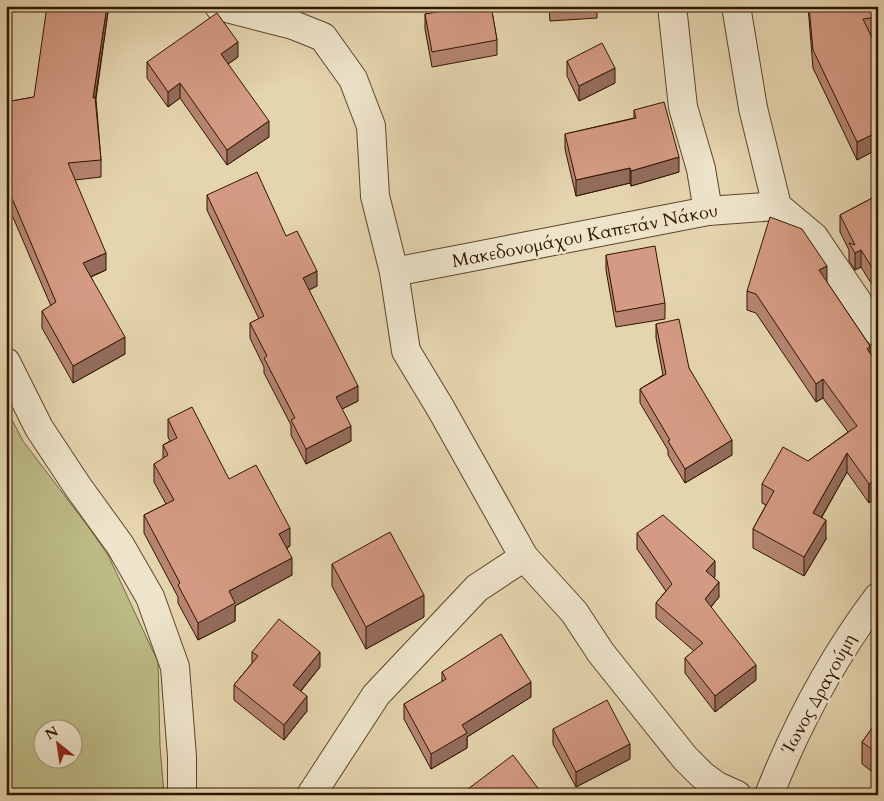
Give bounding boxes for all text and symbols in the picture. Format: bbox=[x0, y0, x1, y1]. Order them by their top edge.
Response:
street label: Μακεδονομάχου Καπετάν Νάκου bbox=[450, 198, 720, 274]
street label: Ίωνος Δραγούμη bbox=[775, 630, 862, 759]
north arrow bbox=[32, 718, 82, 768]
text: N bbox=[42, 722, 62, 744]

